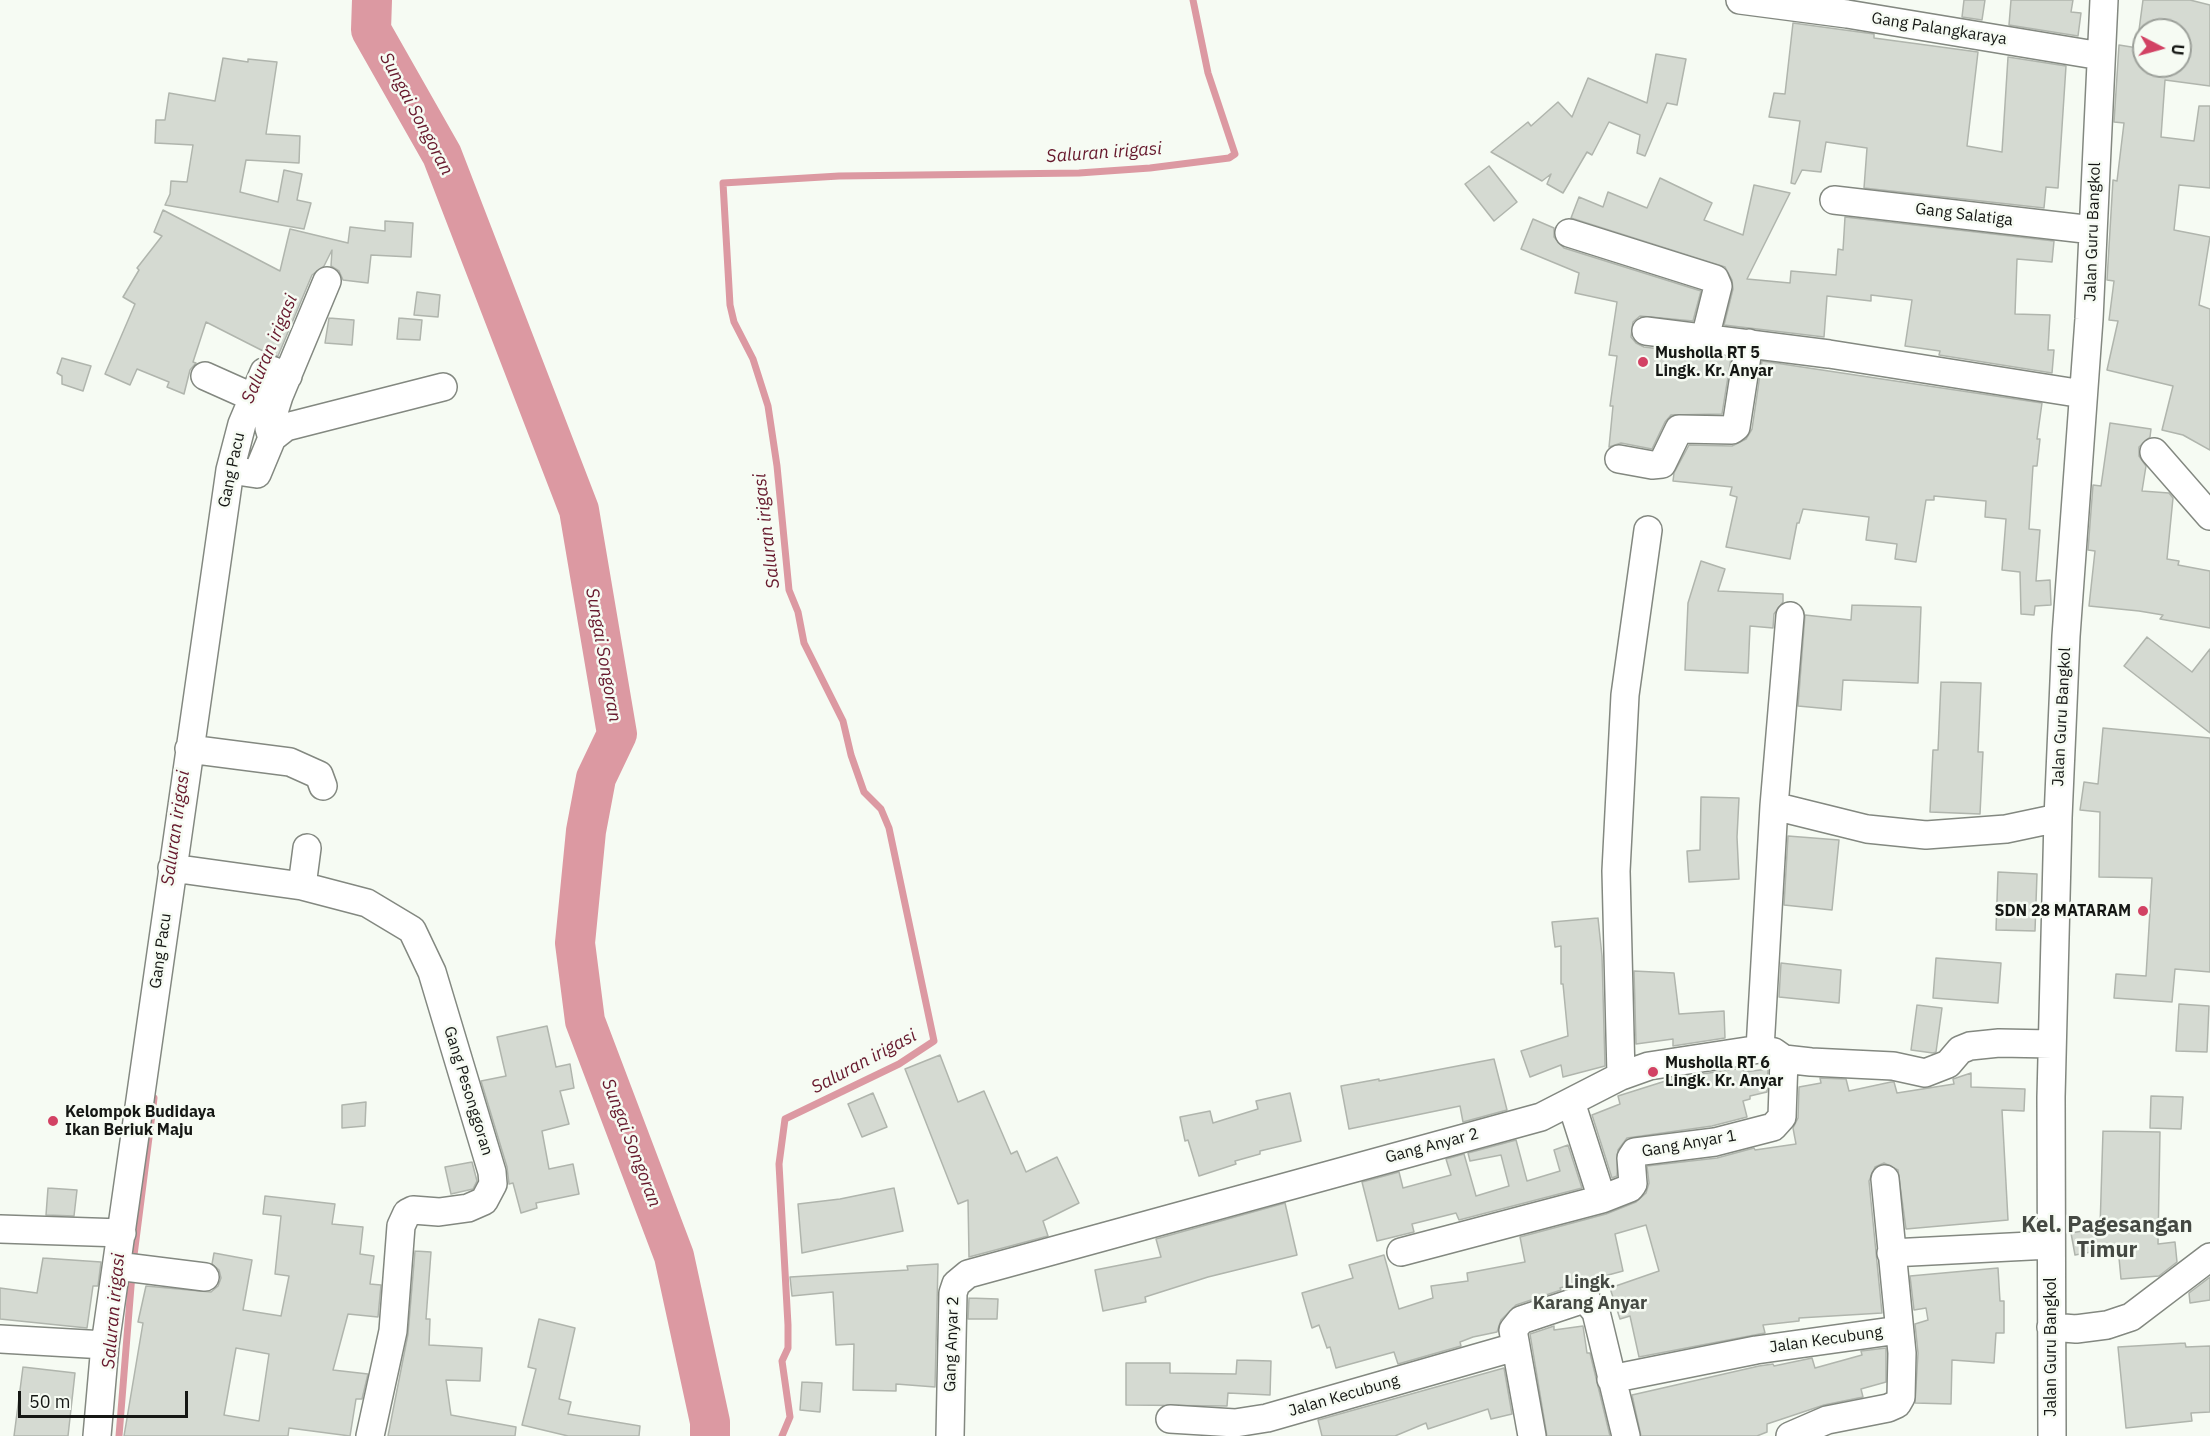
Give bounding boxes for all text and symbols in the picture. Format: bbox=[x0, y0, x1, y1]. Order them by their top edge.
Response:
street label: Gang Palangkaraya bbox=[1870, 9, 2008, 49]
north arrow bbox=[2132, 18, 2192, 78]
text: U bbox=[2167, 43, 2188, 56]
water label: Sungai Songoran bbox=[375, 49, 457, 179]
water label: Saluran irigasi bbox=[1045, 138, 1163, 168]
street label: Jalan Guru Bangkol bbox=[2081, 162, 2105, 302]
street label: Gang Salatiga bbox=[1914, 199, 2014, 231]
water label: Saluran irigasi bbox=[237, 291, 303, 407]
place label: Musholla RT 5 Lingk. Kr. Anyar bbox=[1655, 343, 1774, 381]
marker: Musholla RT 5 Lingk. Kr. Anyar bbox=[1636, 355, 1650, 369]
street label: Gang Pacu bbox=[215, 431, 249, 509]
water label: Saluran irigasi bbox=[749, 472, 785, 590]
water label: Sungai Songoran bbox=[581, 586, 625, 724]
street label: Jalan Guru Bangkol bbox=[2049, 647, 2075, 787]
water label: Saluran irigasi bbox=[157, 769, 195, 887]
place label: SDN 28 MATARAM bbox=[1994, 901, 2131, 921]
marker: SDN 28 MATARAM bbox=[2136, 904, 2150, 918]
street label: Gang Pacu bbox=[146, 912, 176, 990]
street label: Gang Pesonggoran bbox=[439, 1024, 497, 1158]
water label: Saluran irigasi bbox=[808, 1025, 920, 1099]
place label: Musholla RT 6 Lingk. Kr. Anyar bbox=[1665, 1053, 1784, 1091]
marker: Musholla RT 6 Lingk. Kr. Anyar bbox=[1646, 1065, 1660, 1079]
water label: Sungai Songoran bbox=[597, 1076, 665, 1210]
place label: Kelompok Budidaya Ikan Beriuk Maju bbox=[65, 1102, 215, 1140]
marker: Kelompok Budidaya Ikan Beriuk Maju bbox=[46, 1114, 60, 1128]
street label: Gang Anyar 2 bbox=[1383, 1124, 1481, 1168]
street label: Gang Anyar 1 bbox=[1640, 1126, 1738, 1162]
district label: Kel. Pagesangan Timur bbox=[2021, 1213, 2193, 1264]
water label: Saluran irigasi bbox=[98, 1252, 130, 1370]
district label: Lingk. Karang Anyar bbox=[1533, 1272, 1647, 1314]
street label: Jalan Guru Bangkol bbox=[2041, 1277, 2061, 1417]
street label: Gang Anyar 2 bbox=[941, 1296, 963, 1392]
street label: Jalan Kecubung bbox=[1768, 1323, 1884, 1357]
street label: Jalan Kecubung bbox=[1287, 1371, 1401, 1421]
scale bar bbox=[21, 1379, 190, 1417]
text: 50 m bbox=[29, 1390, 71, 1413]

